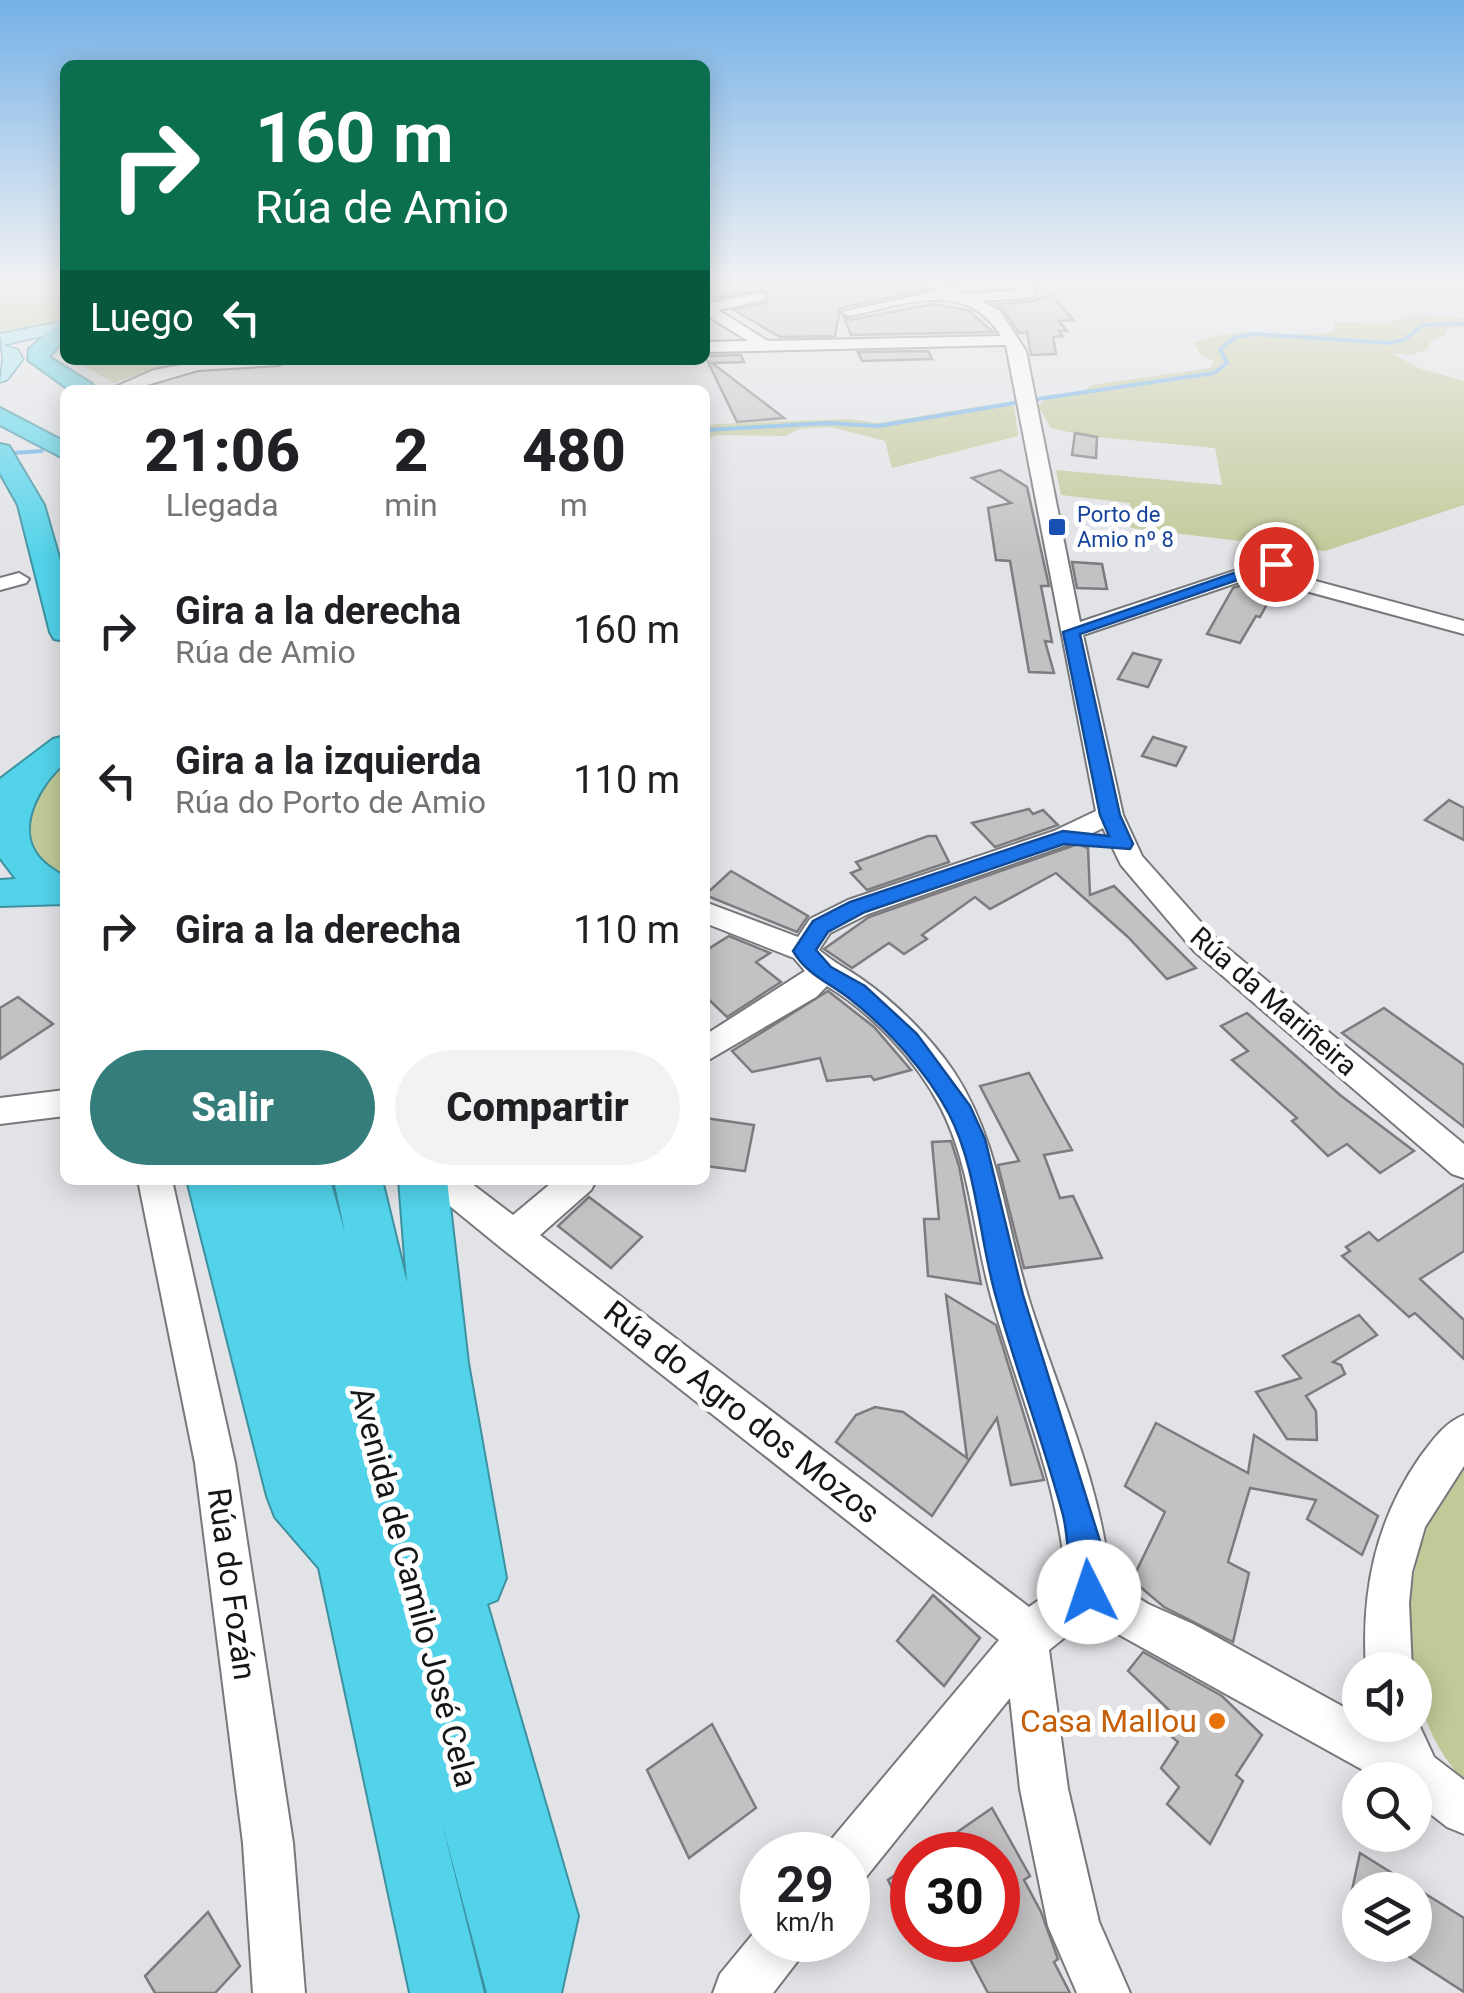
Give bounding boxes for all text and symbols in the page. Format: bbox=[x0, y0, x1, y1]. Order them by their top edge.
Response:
text: 160 m bbox=[255, 97, 454, 179]
icon: right bbox=[90, 100, 220, 230]
text: Rúa de Amio bbox=[255, 181, 509, 234]
icon: left bbox=[214, 290, 269, 345]
text: Luego bbox=[90, 296, 194, 340]
text: 21:06 bbox=[144, 415, 300, 486]
text: 2 bbox=[394, 415, 428, 486]
text: 480 bbox=[522, 415, 626, 486]
text: Llegada bbox=[166, 486, 279, 524]
text: min bbox=[384, 486, 438, 524]
text: m bbox=[560, 486, 588, 524]
place label: Porto de Amio nº 8 bbox=[1077, 502, 1174, 552]
marker: Porto de Amio nº 8 bbox=[1046, 516, 1068, 538]
pin bbox=[1234, 522, 1319, 607]
icon: arrive bbox=[1249, 537, 1304, 592]
text: Gira a la derecha bbox=[175, 589, 461, 633]
icon: right bbox=[90, 603, 145, 658]
text: 160 m bbox=[573, 608, 680, 652]
text: Rúa de Amio bbox=[175, 633, 356, 671]
text: Gira a la izquierda bbox=[175, 739, 481, 783]
icon: left bbox=[90, 753, 145, 808]
text: 110 m bbox=[573, 758, 680, 802]
text: Rúa do Porto de Amio bbox=[175, 783, 486, 821]
icon: right bbox=[90, 903, 145, 958]
text: Gira a la derecha bbox=[175, 908, 461, 952]
text: 110 m bbox=[573, 908, 680, 952]
street label: Rúa da Mariñeira bbox=[1184, 920, 1364, 1083]
button: Salir bbox=[90, 1050, 375, 1165]
button: Compartir bbox=[395, 1050, 680, 1165]
street label: Rúa do Agro dos Mozos bbox=[597, 1292, 887, 1532]
street label: Avenida de Camilo José Cela bbox=[342, 1383, 486, 1791]
street label: Rúa do Fozán bbox=[200, 1486, 264, 1682]
position arrow bbox=[1037, 1540, 1141, 1644]
map controls bbox=[1342, 1652, 1432, 1962]
button: sound bbox=[1342, 1652, 1432, 1742]
place label: Casa Mallou bbox=[1020, 1702, 1197, 1740]
marker: Casa Mallou bbox=[1206, 1710, 1228, 1732]
button: search bbox=[1342, 1762, 1432, 1852]
speed limit sign: 30 bbox=[890, 1832, 1020, 1962]
text: 29 bbox=[776, 1856, 834, 1914]
button: layers bbox=[1342, 1872, 1432, 1962]
text: km/h bbox=[776, 1908, 834, 1937]

